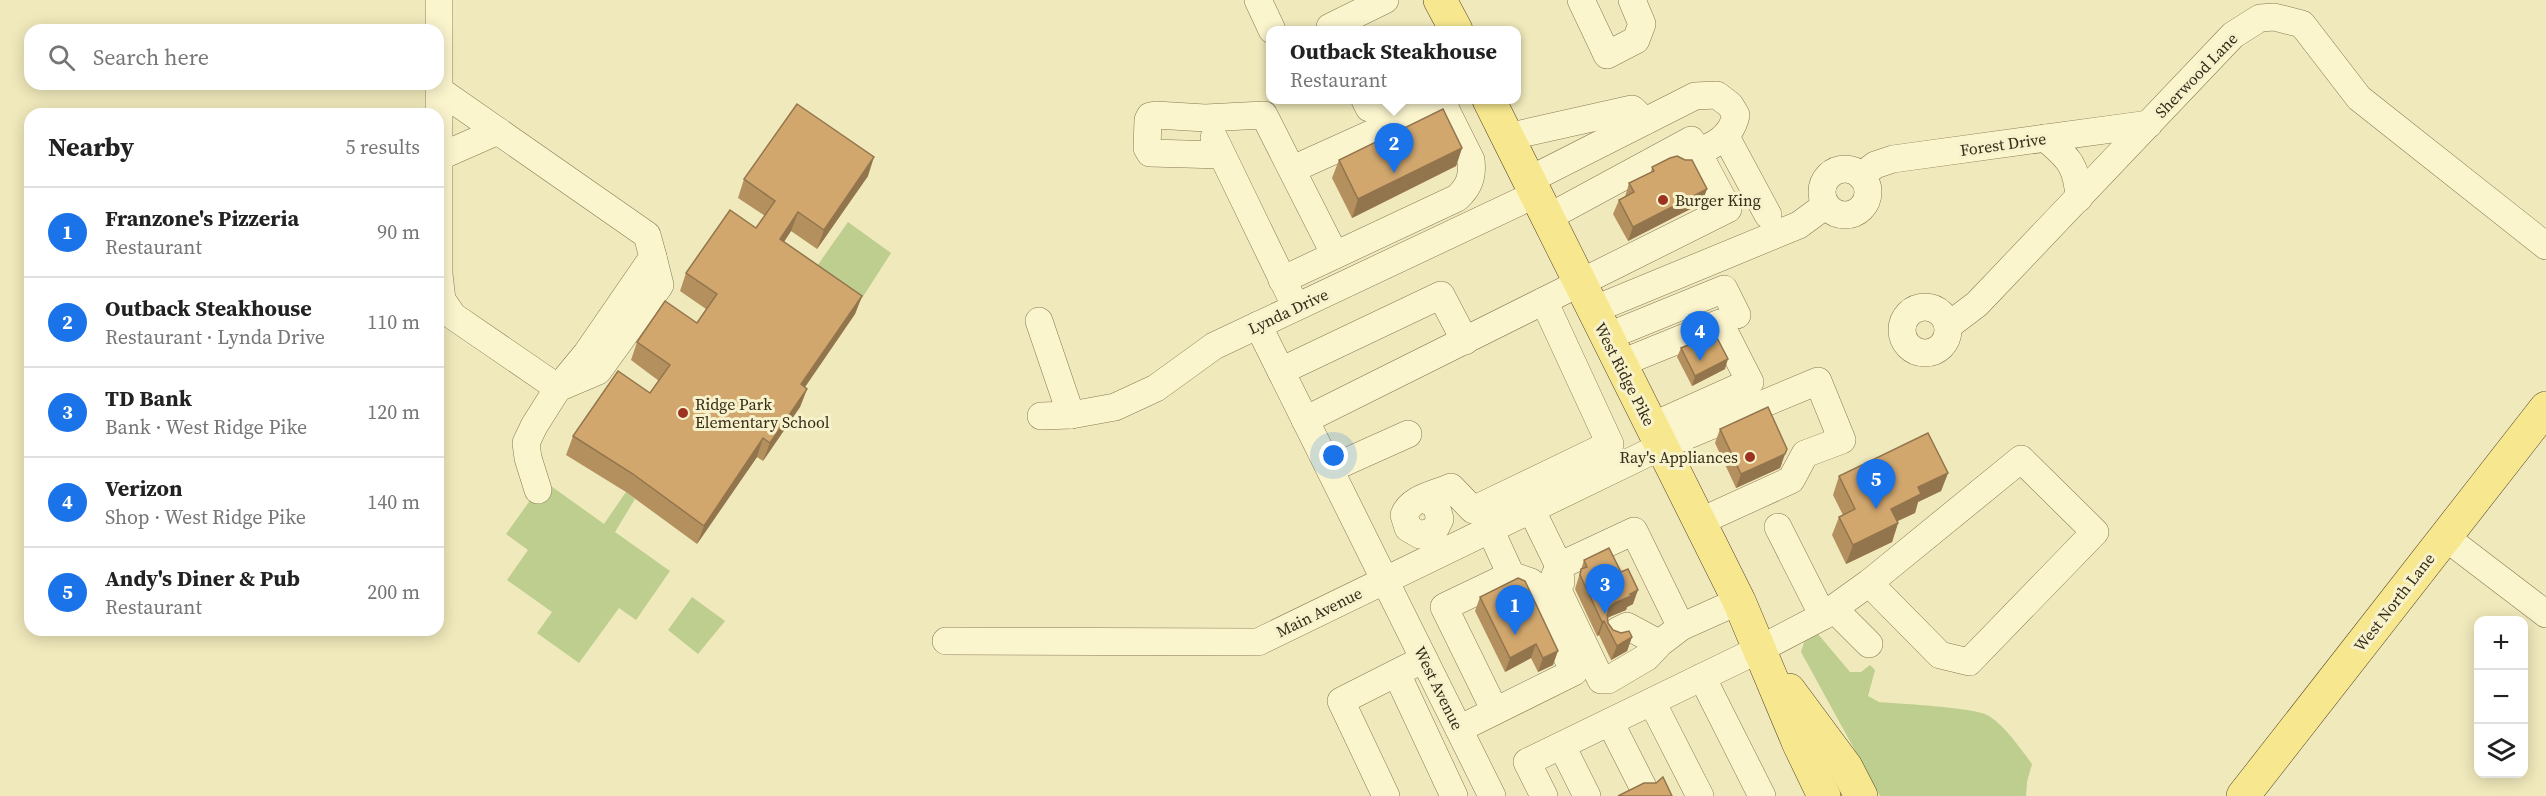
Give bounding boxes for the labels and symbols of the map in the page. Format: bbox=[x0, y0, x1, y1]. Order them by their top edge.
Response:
street label: Sherwood Lane bbox=[2150, 28, 2242, 122]
pin: 2 bbox=[1374, 124, 1414, 173]
street label: Forest Drive bbox=[1959, 127, 2047, 161]
place label: Burger King bbox=[1675, 189, 1761, 211]
marker: Burger King bbox=[1656, 193, 1670, 207]
street label: Lynda Drive bbox=[1244, 283, 1332, 339]
pin: 4 bbox=[1680, 312, 1720, 361]
street label: West Ridge Pike bbox=[1589, 319, 1661, 429]
place label: Ridge Park Elementary School bbox=[695, 393, 830, 433]
marker: Ridge Park Elementary School bbox=[676, 406, 690, 420]
your location bbox=[1319, 441, 1348, 470]
place label: Ray's Appliances bbox=[1620, 446, 1738, 468]
marker: Ray's Appliances bbox=[1743, 450, 1757, 464]
pin: 5 bbox=[1856, 460, 1896, 509]
street label: West North Lane bbox=[2348, 548, 2440, 656]
pin: 3 bbox=[1586, 564, 1624, 614]
street label: Main Avenue bbox=[1272, 582, 1366, 642]
pin: 1 bbox=[1496, 586, 1534, 635]
street label: West Avenue bbox=[1409, 642, 1469, 734]

